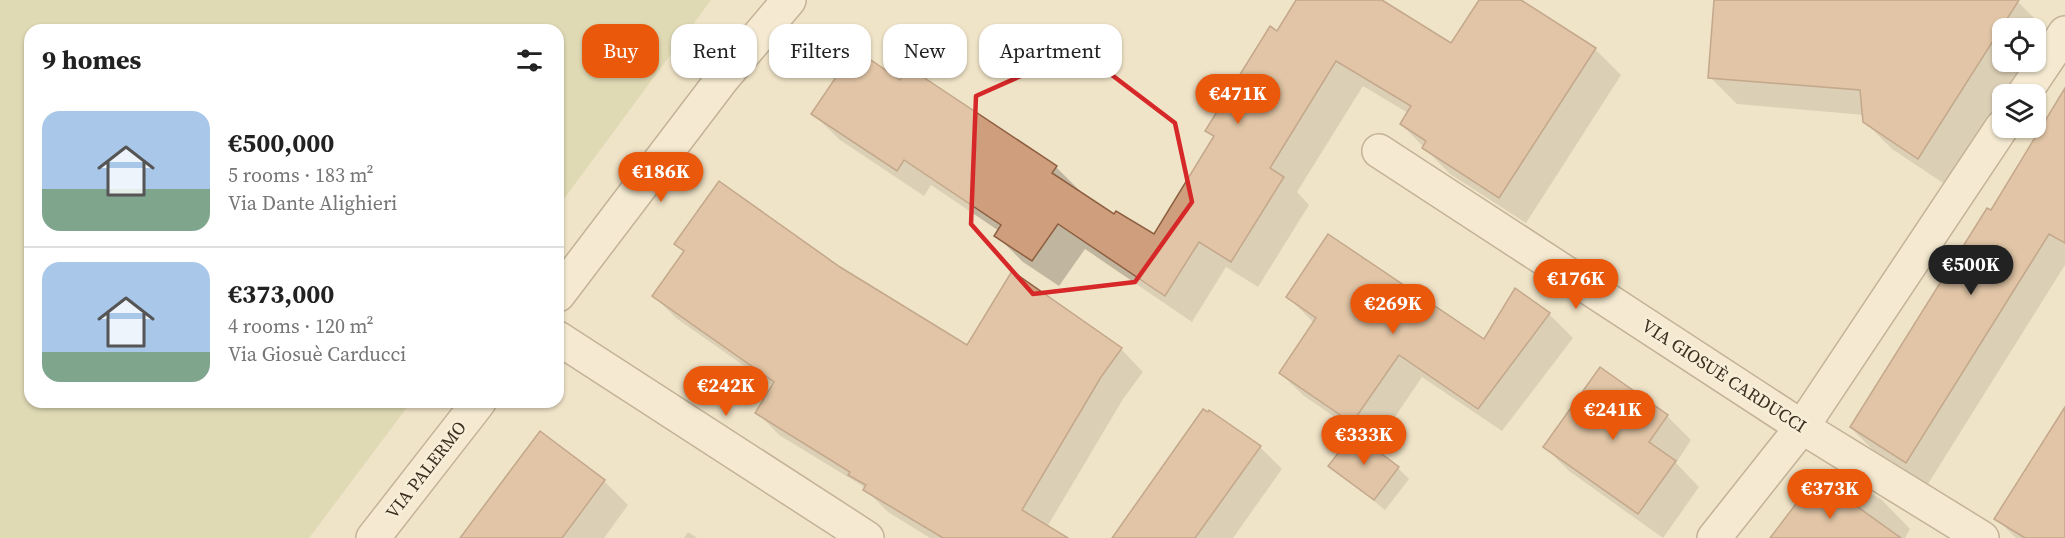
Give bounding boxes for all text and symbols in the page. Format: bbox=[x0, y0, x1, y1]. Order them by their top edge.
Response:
map controls bbox=[1992, 18, 2046, 138]
button: locate bbox=[1992, 18, 2046, 72]
chip: Buy bbox=[582, 24, 659, 78]
chip: Rent bbox=[671, 24, 757, 78]
chip: Filters bbox=[769, 24, 871, 78]
chip: New bbox=[883, 24, 967, 78]
chip: Apartment bbox=[979, 24, 1122, 78]
text: 9 homes bbox=[42, 42, 141, 78]
icon: filters bbox=[513, 44, 546, 77]
pin: €471K bbox=[1196, 74, 1280, 125]
text: €471K bbox=[1209, 79, 1267, 107]
button: layers bbox=[1992, 84, 2046, 138]
text: €500,000 bbox=[228, 125, 334, 161]
icon: home bbox=[90, 135, 162, 207]
pin: €186K bbox=[619, 152, 703, 203]
text: €186K bbox=[632, 157, 690, 185]
text: 5 rooms · 183 m² bbox=[228, 161, 374, 189]
text: Via Dante Alighieri bbox=[228, 189, 397, 217]
pin: €500K bbox=[1929, 245, 2013, 296]
text: €500K bbox=[1942, 250, 2000, 278]
pin: €176K bbox=[1534, 259, 1618, 310]
text: €176K bbox=[1547, 264, 1605, 292]
text: €373,000 bbox=[228, 276, 334, 312]
pin: €269K bbox=[1351, 284, 1435, 335]
icon: home bbox=[90, 286, 162, 358]
text: €269K bbox=[1364, 289, 1422, 317]
text: 4 rooms · 120 m² bbox=[228, 312, 374, 340]
street label: VIA GIOSUÈ CARDUCCI bbox=[1637, 313, 1811, 438]
text: Via Giosuè Carducci bbox=[228, 340, 406, 368]
pin: €242K bbox=[684, 366, 768, 417]
text: €242K bbox=[697, 371, 755, 399]
pin: €241K bbox=[1571, 390, 1655, 441]
text: €241K bbox=[1584, 395, 1642, 423]
pin: €333K bbox=[1322, 415, 1406, 466]
street label: VIA PALERMO bbox=[380, 416, 472, 524]
text: €333K bbox=[1335, 420, 1393, 448]
pin: €373K bbox=[1788, 469, 1872, 520]
text: €373K bbox=[1801, 474, 1859, 502]

